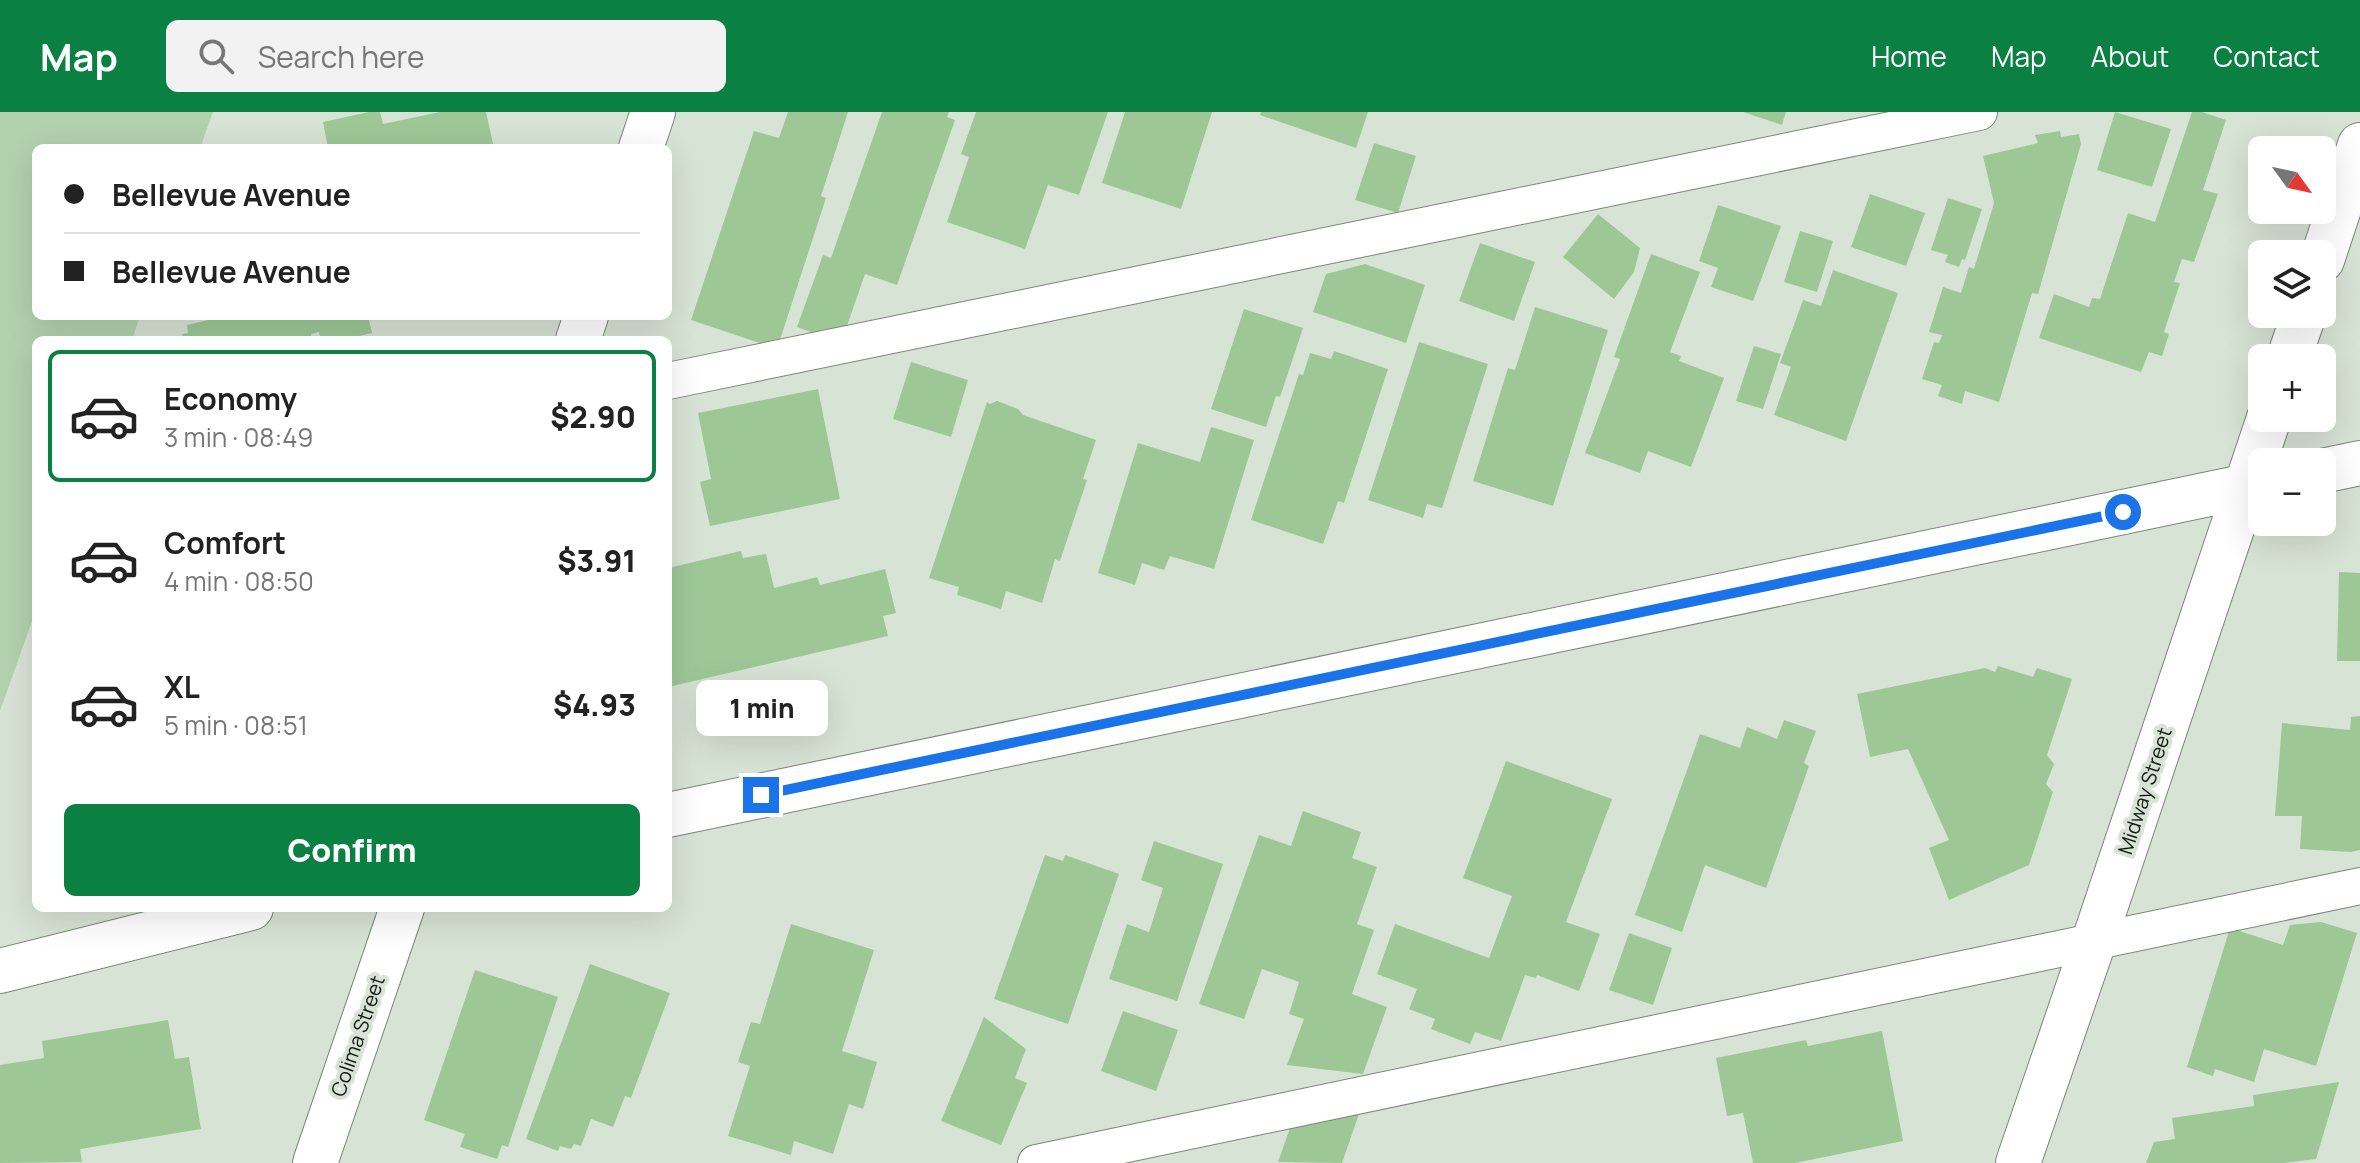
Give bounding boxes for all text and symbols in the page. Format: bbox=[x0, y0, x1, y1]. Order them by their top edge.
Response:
search box bbox=[166, 20, 726, 92]
text: Map bbox=[40, 30, 118, 82]
icon: search bbox=[194, 34, 238, 78]
text: Search here bbox=[258, 36, 425, 77]
text: Home bbox=[1871, 37, 1947, 75]
text: Map bbox=[1991, 37, 2047, 75]
text: About bbox=[2091, 37, 2169, 75]
text: Contact bbox=[2213, 37, 2320, 75]
north arrow bbox=[2248, 136, 2336, 224]
map controls bbox=[2248, 136, 2336, 536]
text: Bellevue Avenue bbox=[112, 174, 351, 215]
button: layers bbox=[2248, 240, 2336, 328]
text: Bellevue Avenue bbox=[112, 251, 351, 292]
button: + bbox=[2248, 344, 2336, 432]
text: Economy bbox=[164, 378, 297, 419]
icon: car bbox=[68, 380, 140, 452]
text: $2.90 bbox=[550, 396, 636, 437]
text: 3 min · 08:49 bbox=[164, 419, 313, 455]
button: − bbox=[2248, 448, 2336, 536]
route start bbox=[2105, 494, 2141, 530]
text: Comfort bbox=[164, 522, 286, 563]
icon: car bbox=[68, 524, 140, 596]
text: $3.91 bbox=[557, 540, 636, 581]
text: 4 min · 08:50 bbox=[164, 563, 314, 599]
text: XL bbox=[164, 666, 200, 707]
icon: car bbox=[68, 668, 140, 740]
callout: 1 min bbox=[695, 679, 827, 735]
text: $4.93 bbox=[553, 684, 636, 725]
text: 1 min bbox=[729, 690, 795, 726]
text: 5 min · 08:51 bbox=[164, 707, 308, 743]
street label: Midway Street bbox=[2111, 724, 2178, 858]
route end bbox=[743, 777, 779, 813]
button: Confirm bbox=[64, 804, 640, 896]
street label: Colima Street bbox=[324, 972, 391, 1100]

